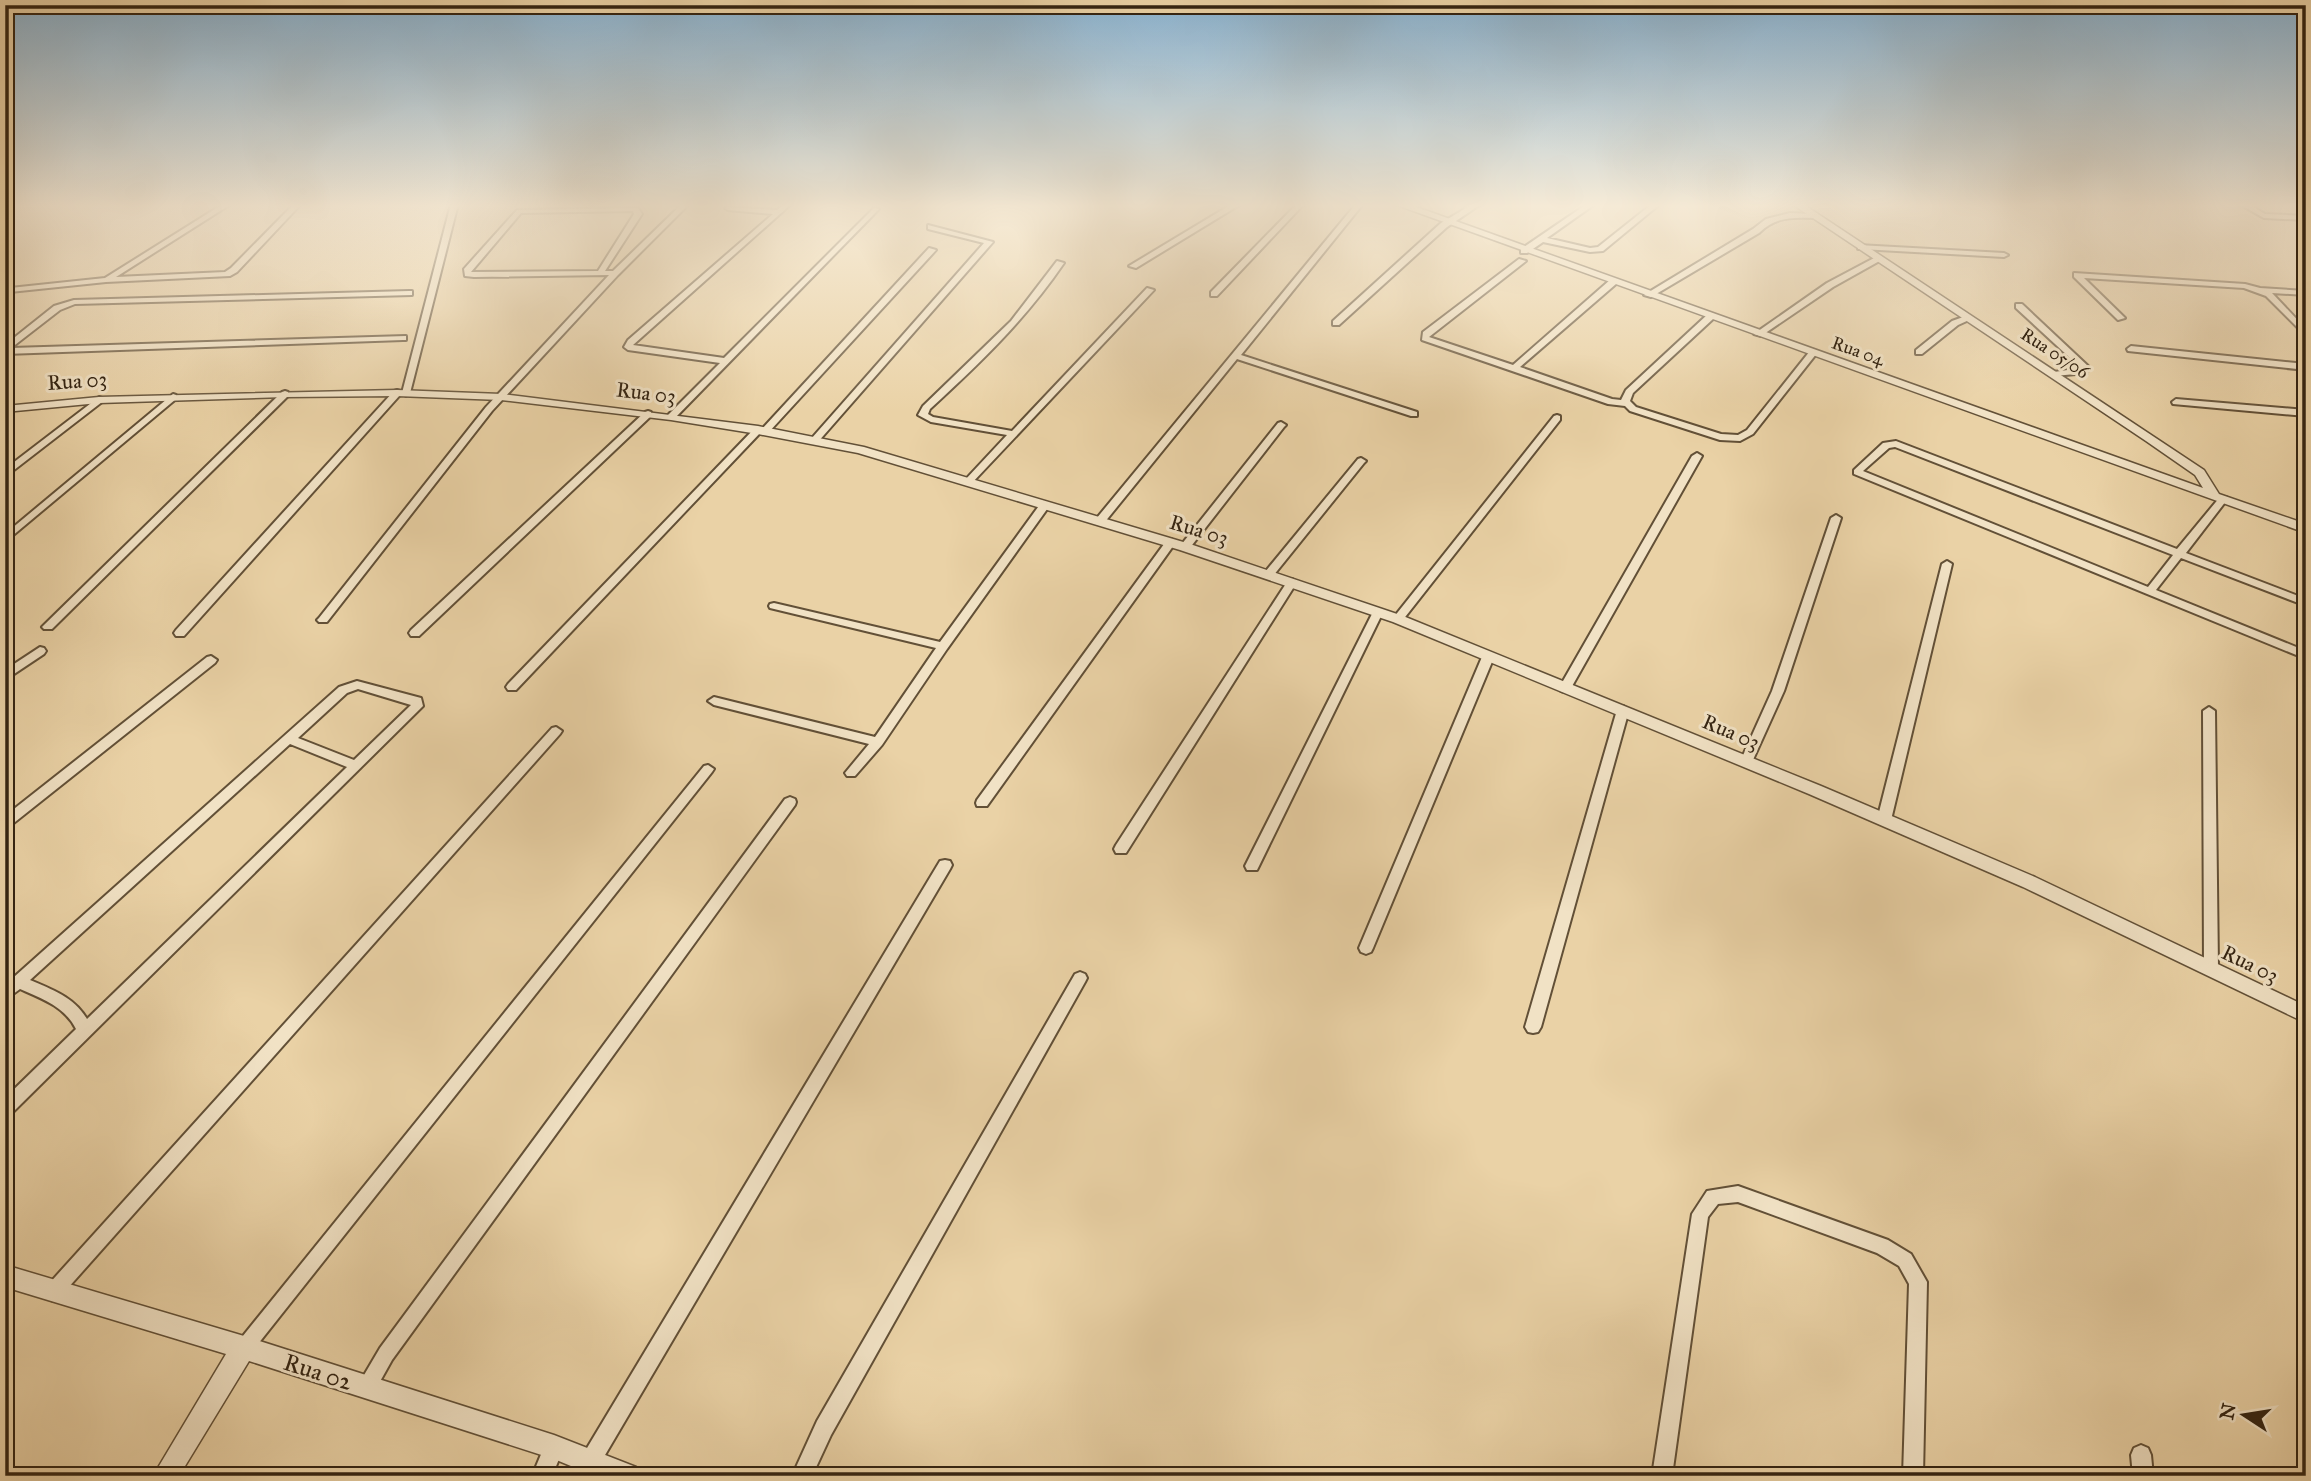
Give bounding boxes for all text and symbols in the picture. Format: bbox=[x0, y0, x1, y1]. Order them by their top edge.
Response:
street label: Rua 05/06 bbox=[2017, 323, 2094, 384]
street label: Rua 04 bbox=[1829, 331, 1888, 371]
street label: Rua 03 bbox=[46, 366, 108, 396]
street label: Rua 03 bbox=[615, 376, 677, 410]
street label: Rua 03 bbox=[1167, 509, 1231, 551]
street label: Rua 03 bbox=[1698, 708, 1764, 756]
street label: Rua 03 bbox=[2217, 939, 2283, 989]
street label: Rua 02 bbox=[280, 1347, 356, 1397]
north arrow bbox=[2210, 1380, 2280, 1450]
text: N bbox=[2215, 1401, 2241, 1422]

